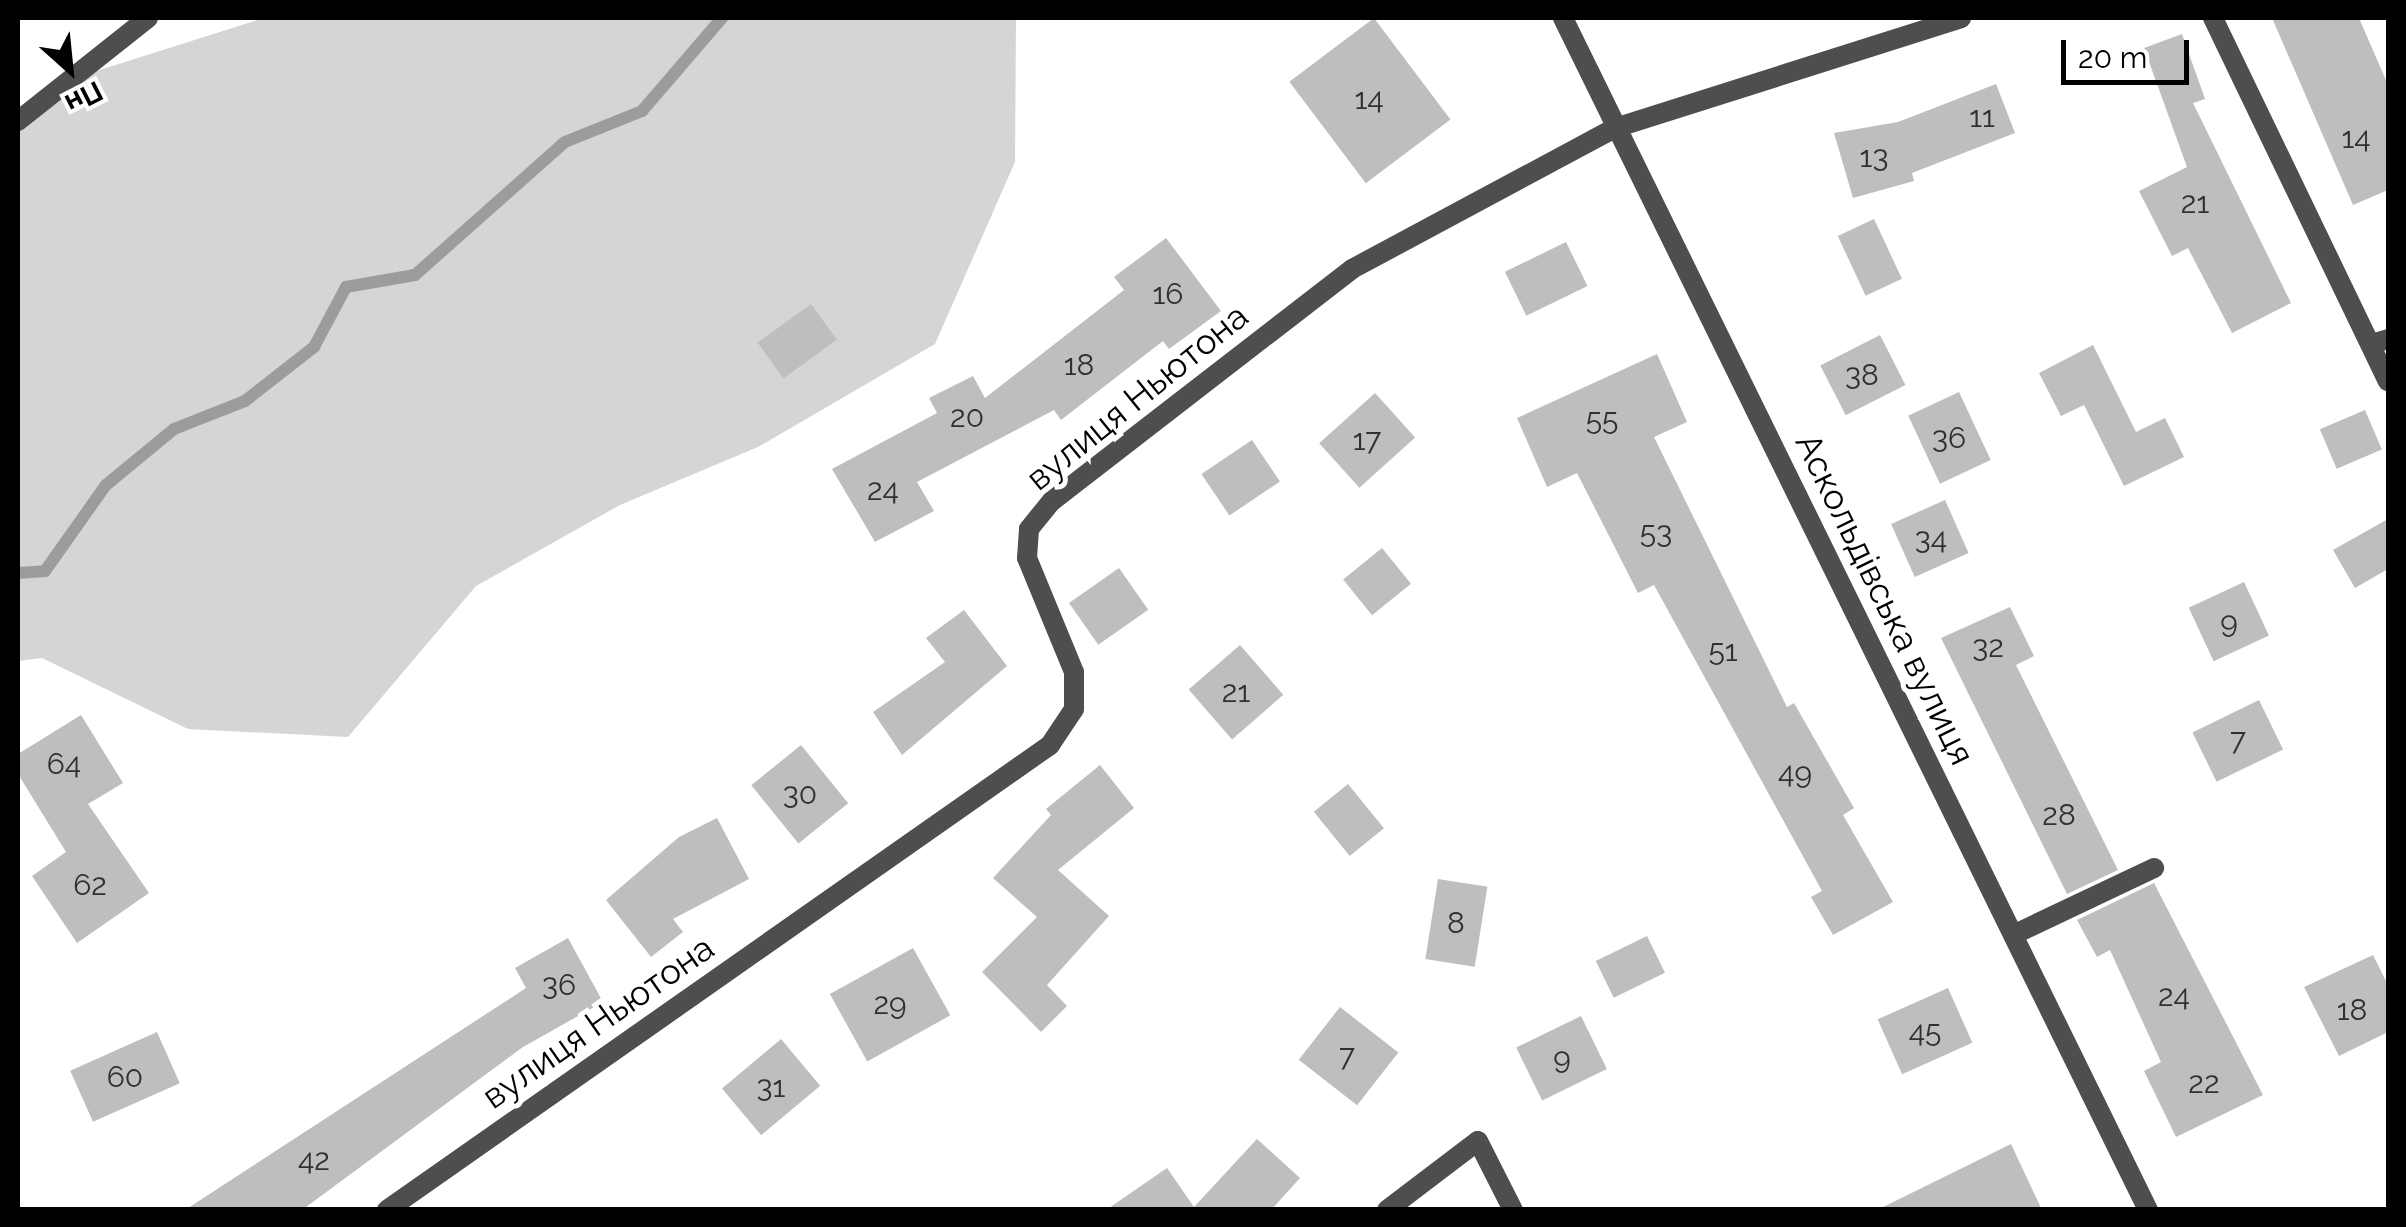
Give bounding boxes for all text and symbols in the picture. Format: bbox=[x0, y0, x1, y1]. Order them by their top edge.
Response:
north arrow bbox=[20, 20, 120, 120]
scale bar bbox=[2066, 20, 2194, 82]
text: 20 m bbox=[2078, 40, 2147, 75]
text: Пн bbox=[60, 74, 108, 120]
house number: 14 bbox=[1354, 81, 1384, 117]
house number: 11 bbox=[1969, 99, 1995, 135]
house number: 14 bbox=[2341, 120, 2371, 156]
house number: 13 bbox=[1860, 139, 1888, 175]
house number: 21 bbox=[2181, 185, 2209, 221]
house number: 16 bbox=[1153, 276, 1183, 312]
street label: вулиця Ньютона bbox=[1018, 295, 1256, 499]
house number: 18 bbox=[1064, 347, 1094, 383]
house number: 38 bbox=[1845, 357, 1879, 393]
house number: 20 bbox=[950, 399, 984, 435]
house number: 55 bbox=[1586, 402, 1618, 438]
house number: 36 bbox=[1932, 420, 1966, 456]
house number: 17 bbox=[1353, 422, 1381, 458]
street label: Аскольдівська вулиця bbox=[1786, 427, 1984, 771]
house number: 24 bbox=[867, 472, 899, 508]
house number: 53 bbox=[1640, 515, 1672, 551]
house number: 34 bbox=[1915, 521, 1947, 557]
house number: 9 bbox=[2220, 604, 2238, 640]
house number: 32 bbox=[1972, 629, 2004, 665]
house number: 51 bbox=[1708, 633, 1738, 669]
house number: 21 bbox=[1222, 674, 1250, 710]
house number: 7 bbox=[2230, 722, 2246, 758]
house number: 64 bbox=[47, 746, 81, 782]
house number: 49 bbox=[1778, 755, 1812, 791]
house number: 30 bbox=[783, 776, 817, 812]
house number: 28 bbox=[2042, 797, 2076, 833]
house number: 62 bbox=[73, 867, 107, 903]
house number: 8 bbox=[1447, 905, 1465, 941]
street label: вулиця Ньютона bbox=[474, 927, 722, 1117]
house number: 36 bbox=[542, 967, 576, 1003]
house number: 24 bbox=[2158, 978, 2190, 1014]
house number: 29 bbox=[873, 986, 907, 1022]
house number: 18 bbox=[2337, 992, 2367, 1028]
house number: 45 bbox=[1909, 1014, 1941, 1050]
house number: 7 bbox=[1339, 1038, 1355, 1074]
house number: 9 bbox=[1553, 1040, 1571, 1076]
house number: 60 bbox=[107, 1059, 143, 1095]
house number: 22 bbox=[2188, 1065, 2220, 1101]
house number: 31 bbox=[757, 1069, 785, 1105]
house number: 42 bbox=[298, 1142, 330, 1178]

